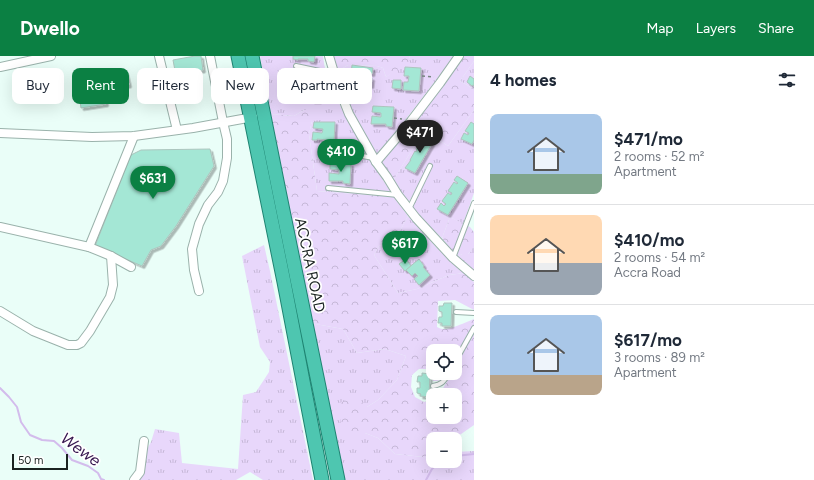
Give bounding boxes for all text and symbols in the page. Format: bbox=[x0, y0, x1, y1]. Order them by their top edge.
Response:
text: Dwello bbox=[20, 17, 80, 40]
text: Map bbox=[646, 20, 674, 37]
text: Layers bbox=[696, 20, 736, 37]
text: Share bbox=[758, 20, 794, 37]
chip: Buy bbox=[12, 68, 64, 104]
chip: Rent bbox=[72, 68, 129, 104]
chip: Filters bbox=[137, 68, 203, 104]
chip: New bbox=[211, 68, 269, 104]
chip: Apartment bbox=[277, 68, 372, 104]
icon: filters bbox=[776, 69, 798, 91]
text: 4 homes bbox=[490, 70, 557, 90]
pin: $471 bbox=[396, 120, 444, 154]
text: $471 bbox=[406, 125, 434, 140]
text: $471/mo bbox=[614, 129, 683, 149]
icon: home bbox=[522, 130, 570, 178]
pin: $410 bbox=[317, 139, 365, 173]
text: $410 bbox=[326, 144, 356, 159]
text: 2 rooms · 52 m² bbox=[614, 149, 705, 164]
text: Apartment bbox=[614, 164, 677, 179]
pin: $631 bbox=[129, 166, 177, 200]
text: $631 bbox=[139, 171, 167, 186]
street label: ACCRA ROAD bbox=[291, 216, 329, 314]
text: $410/mo bbox=[614, 230, 684, 250]
pin: $617 bbox=[381, 231, 429, 265]
icon: home bbox=[522, 231, 570, 279]
text: $617 bbox=[391, 236, 419, 251]
text: 2 rooms · 54 m² bbox=[614, 250, 705, 265]
text: Accra Road bbox=[614, 265, 681, 280]
text: $617/mo bbox=[614, 330, 682, 350]
icon: home bbox=[522, 331, 570, 379]
map controls bbox=[426, 344, 462, 468]
button: locate bbox=[426, 344, 462, 380]
text: 3 rooms · 89 m² bbox=[614, 350, 705, 365]
text: Apartment bbox=[614, 365, 677, 380]
button: + bbox=[426, 388, 462, 424]
water label: Wewe bbox=[57, 429, 105, 470]
button: − bbox=[426, 432, 462, 468]
scale bar bbox=[12, 452, 68, 471]
text: 50 m bbox=[18, 454, 43, 467]

